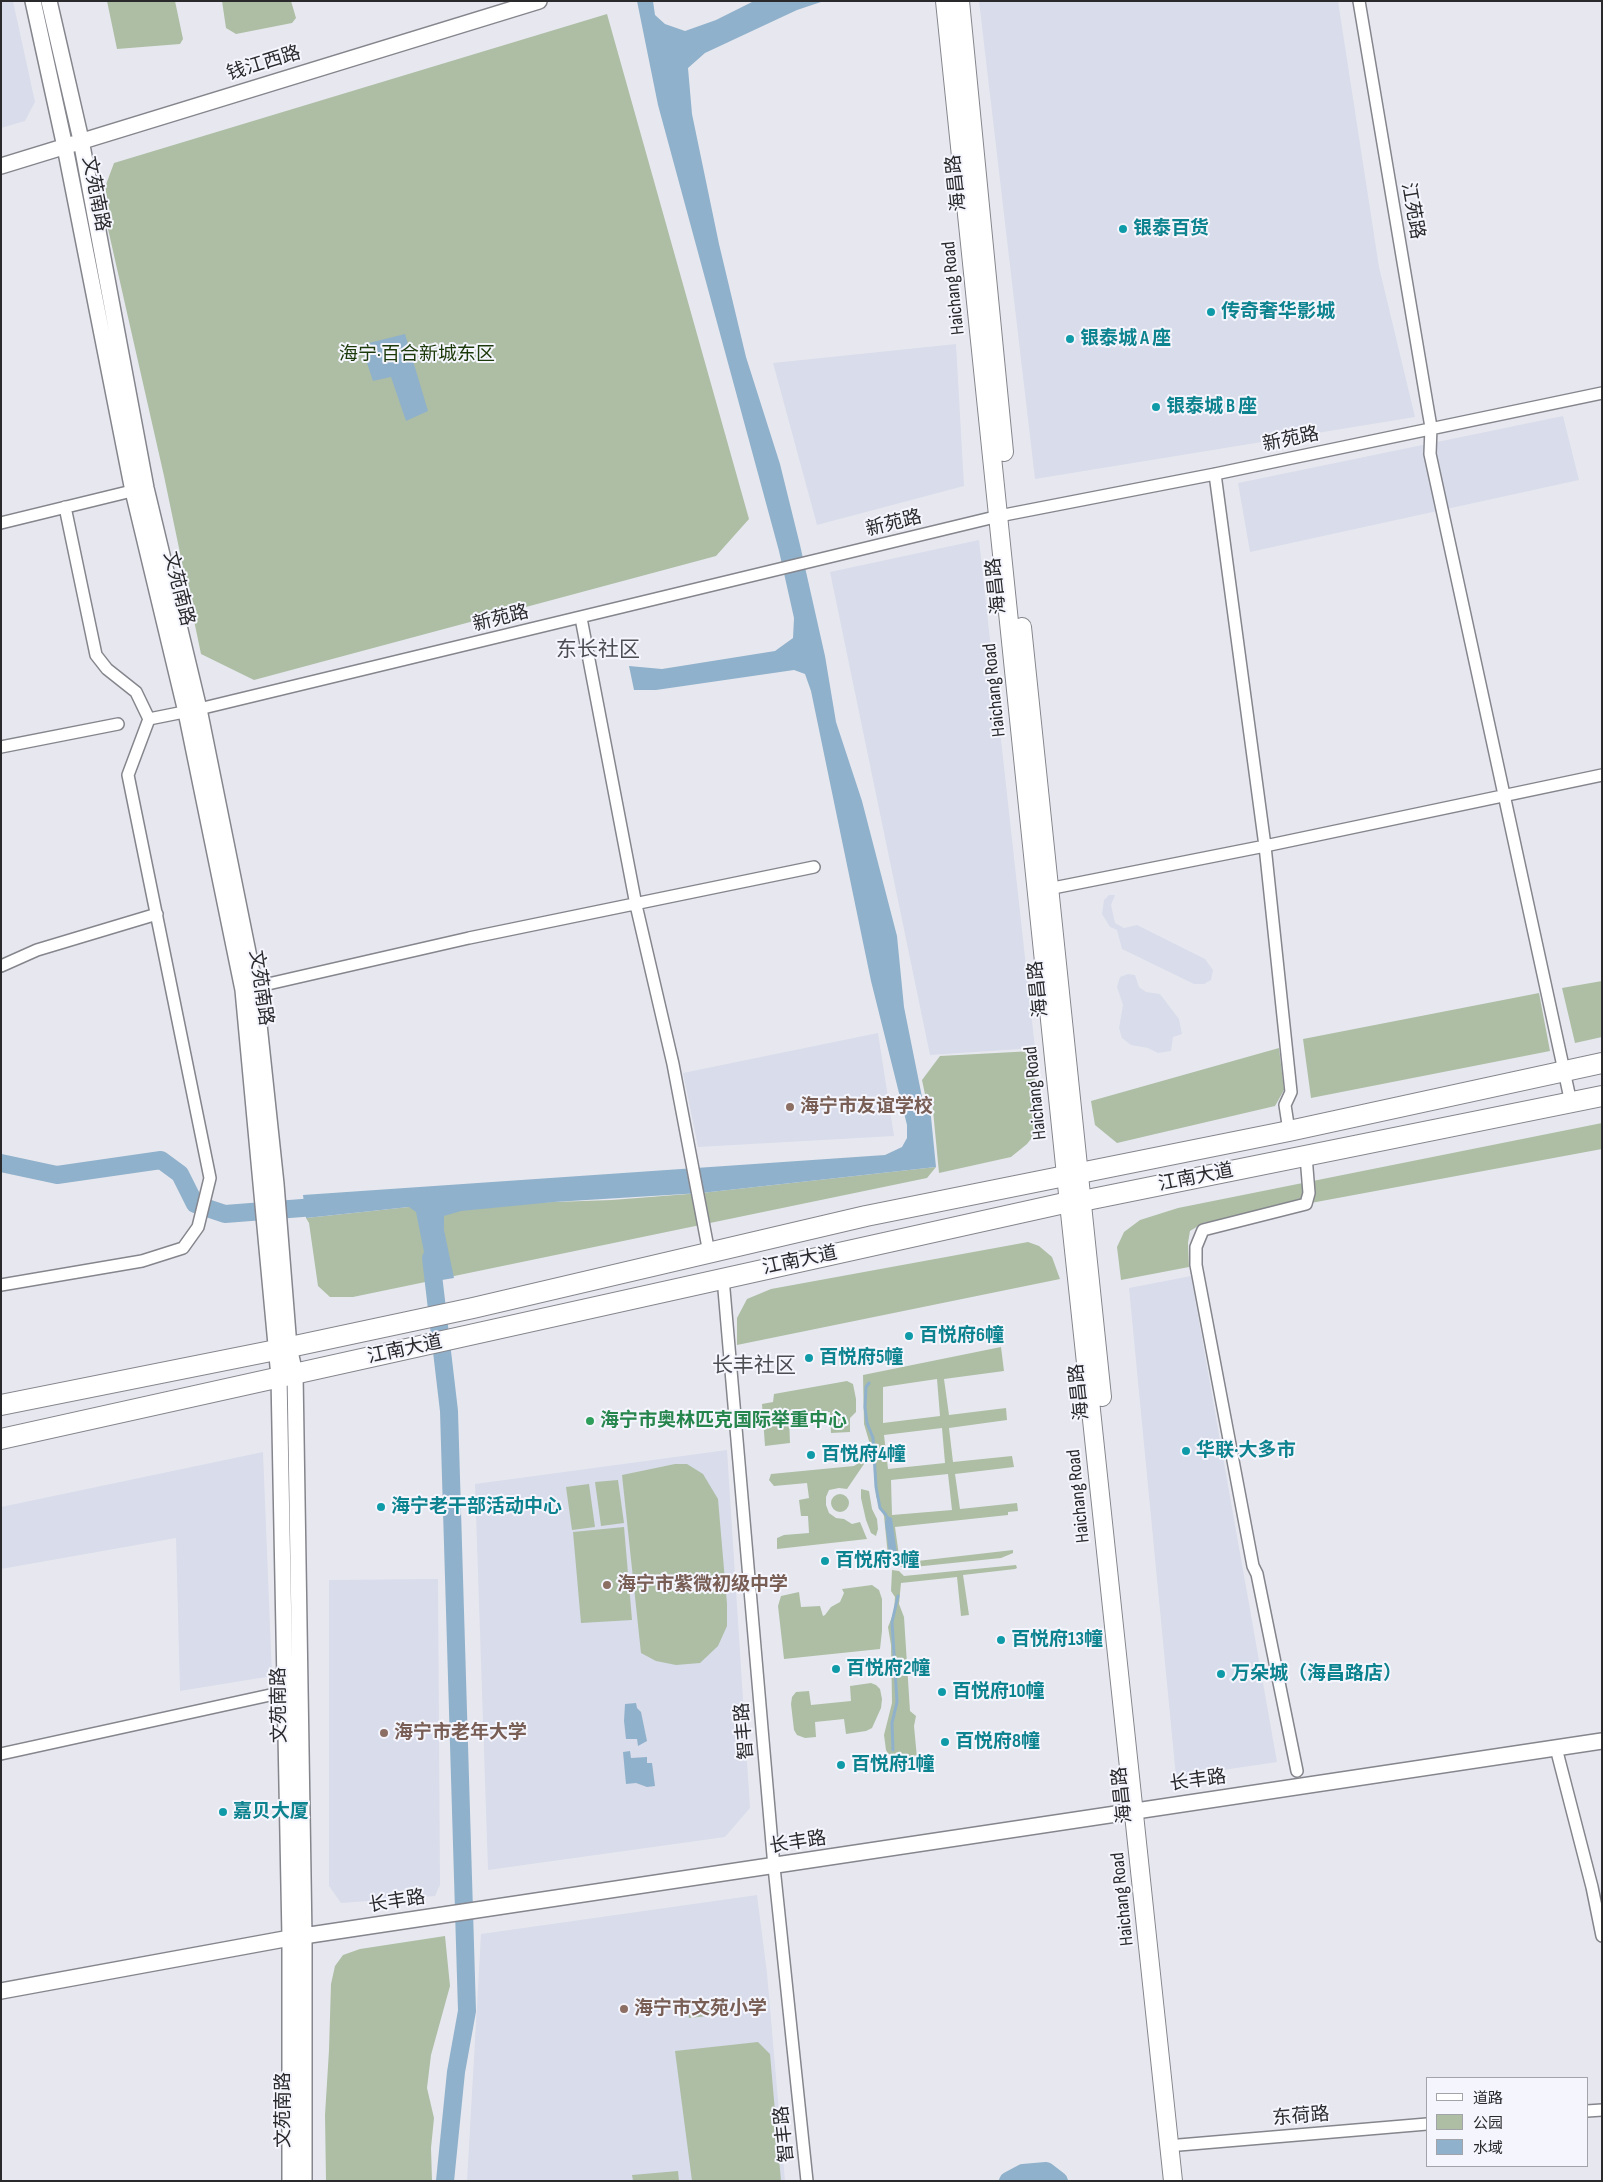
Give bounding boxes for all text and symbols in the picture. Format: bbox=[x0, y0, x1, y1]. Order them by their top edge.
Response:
street label: 钱江西路 bbox=[224, 42, 304, 86]
street label: 海昌路 bbox=[943, 153, 971, 213]
street label: 文苑南路 bbox=[77, 155, 113, 233]
street label: 江苑路 bbox=[1396, 181, 1428, 241]
place label: 银泰百货 bbox=[1133, 218, 1209, 240]
marker: 银泰百货 bbox=[1117, 223, 1129, 235]
street label: Haichang Road bbox=[938, 240, 970, 336]
place label: 传奇奢华影城 bbox=[1221, 301, 1335, 323]
marker: 传奇奢华影城 bbox=[1205, 306, 1217, 318]
place label: 银泰城 A 座 bbox=[1080, 328, 1171, 350]
marker: 银泰城 A 座 bbox=[1064, 333, 1076, 345]
park label: 海宁·百合新城东区 bbox=[339, 344, 495, 366]
place label: 银泰城 B 座 bbox=[1166, 396, 1257, 418]
marker: 银泰城 B 座 bbox=[1150, 401, 1162, 413]
street label: 新苑路 bbox=[1261, 423, 1321, 457]
street label: 新苑路 bbox=[864, 506, 924, 542]
street label: 文苑南路 bbox=[158, 549, 198, 629]
street label: 海昌路 bbox=[983, 556, 1011, 616]
street label: 新苑路 bbox=[471, 601, 531, 637]
district label: 东长社区 bbox=[556, 638, 640, 664]
street label: Haichang Road bbox=[979, 642, 1011, 738]
street label: 文苑南路 bbox=[243, 949, 277, 1027]
street label: 海昌路 bbox=[1025, 959, 1053, 1019]
street label: Haichang Road bbox=[1020, 1045, 1052, 1141]
place label: 海宁市友谊学校 bbox=[800, 1096, 933, 1118]
marker: 海宁市友谊学校 bbox=[784, 1101, 796, 1113]
street label: 江南大道 bbox=[1157, 1160, 1235, 1196]
street label: 江南大道 bbox=[760, 1242, 840, 1280]
place label: 百悦府6幢 bbox=[919, 1325, 1004, 1347]
marker: 百悦府6幢 bbox=[903, 1330, 915, 1342]
street label: 江南大道 bbox=[365, 1331, 445, 1369]
place label: 百悦府5幢 bbox=[819, 1347, 903, 1369]
marker: 百悦府5幢 bbox=[803, 1352, 815, 1364]
district label: 长丰社区 bbox=[712, 1354, 796, 1380]
street label: 海昌路 bbox=[1066, 1362, 1094, 1422]
place label: 海宁市奥林匹克国际举重中心 bbox=[600, 1410, 847, 1432]
marker: 海宁市奥林匹克国际举重中心 bbox=[584, 1415, 596, 1427]
place label: 华联·大多市 bbox=[1196, 1440, 1296, 1462]
place label: 百悦府4幢 bbox=[821, 1444, 906, 1466]
marker: 华联·大多市 bbox=[1180, 1445, 1192, 1457]
street label: Haichang Road bbox=[1063, 1448, 1095, 1544]
marker: 百悦府4幢 bbox=[805, 1449, 817, 1461]
place label: 海宁老干部活动中心 bbox=[391, 1496, 562, 1518]
marker: 海宁老干部活动中心 bbox=[375, 1501, 387, 1513]
place label: 百悦府3幢 bbox=[835, 1550, 920, 1572]
marker: 百悦府3幢 bbox=[819, 1555, 831, 1567]
place label: 海宁市紫微初级中学 bbox=[617, 1574, 788, 1596]
marker: 海宁市紫微初级中学 bbox=[601, 1579, 613, 1591]
place label: 百悦府13幢 bbox=[1011, 1629, 1103, 1651]
marker: 百悦府13幢 bbox=[995, 1634, 1007, 1646]
place label: 百悦府2幢 bbox=[846, 1658, 930, 1680]
marker: 百悦府2幢 bbox=[830, 1663, 842, 1675]
place label: 万朵城（海昌路店） bbox=[1231, 1663, 1402, 1685]
street label: 文苑南路 bbox=[268, 1667, 292, 1743]
marker: 万朵城（海昌路店） bbox=[1215, 1668, 1227, 1680]
place label: 百悦府10幢 bbox=[952, 1681, 1044, 1703]
marker: 百悦府10幢 bbox=[936, 1686, 948, 1698]
street label: 智丰路 bbox=[731, 1702, 759, 1760]
place label: 海宁市老年大学 bbox=[394, 1722, 527, 1744]
marker: 海宁市老年大学 bbox=[378, 1727, 390, 1739]
place label: 百悦府8幢 bbox=[955, 1731, 1040, 1753]
marker: 百悦府8幢 bbox=[939, 1736, 951, 1748]
place label: 百悦府1幢 bbox=[851, 1754, 934, 1776]
marker: 百悦府1幢 bbox=[835, 1759, 847, 1771]
street label: 海昌路 bbox=[1109, 1765, 1137, 1825]
street label: 长丰路 bbox=[1168, 1766, 1228, 1796]
place label: 嘉贝大厦 bbox=[233, 1801, 309, 1823]
marker: 嘉贝大厦 bbox=[217, 1806, 229, 1818]
street label: 长丰路 bbox=[768, 1827, 828, 1859]
street label: Haichang Road bbox=[1107, 1851, 1139, 1947]
street label: 长丰路 bbox=[367, 1886, 427, 1918]
place label: 海宁市文苑小学 bbox=[634, 1998, 767, 2020]
marker: 海宁市文苑小学 bbox=[618, 2003, 630, 2015]
street label: 文苑南路 bbox=[273, 2072, 295, 2148]
legend bbox=[1426, 2077, 1588, 2167]
text: 道路 bbox=[1473, 2089, 1503, 2108]
street label: 东荷路 bbox=[1272, 2103, 1330, 2131]
street label: 智丰路 bbox=[771, 2104, 799, 2164]
text: 公园 bbox=[1473, 2114, 1503, 2133]
text: 水域 bbox=[1473, 2139, 1503, 2158]

